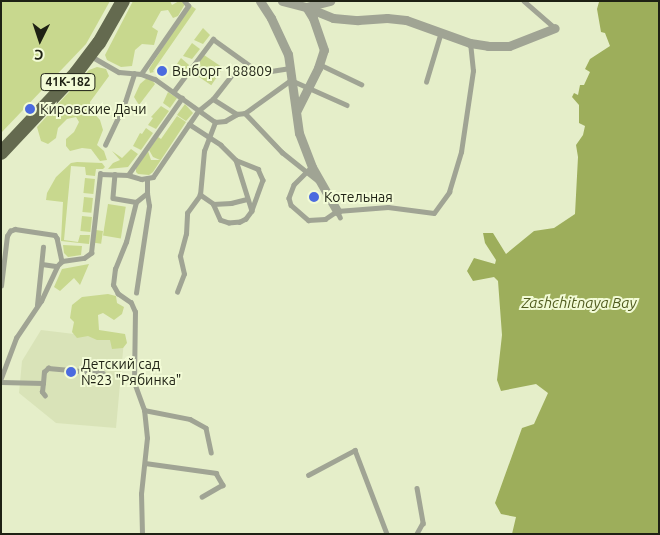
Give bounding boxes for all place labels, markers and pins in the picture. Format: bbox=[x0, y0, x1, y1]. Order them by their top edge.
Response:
place label: Выборг 188809 bbox=[172, 63, 272, 79]
marker: Выборг 188809 bbox=[156, 65, 168, 77]
place label: Кировские Дачи bbox=[40, 101, 146, 117]
marker: Кировские Дачи bbox=[24, 103, 36, 115]
place label: Котельная bbox=[324, 189, 393, 205]
marker: Котельная bbox=[308, 191, 320, 203]
place label: Детский сад №23 "Рябинка" bbox=[81, 356, 181, 388]
marker: Детский сад №23 "Рябинка" bbox=[65, 366, 77, 378]

